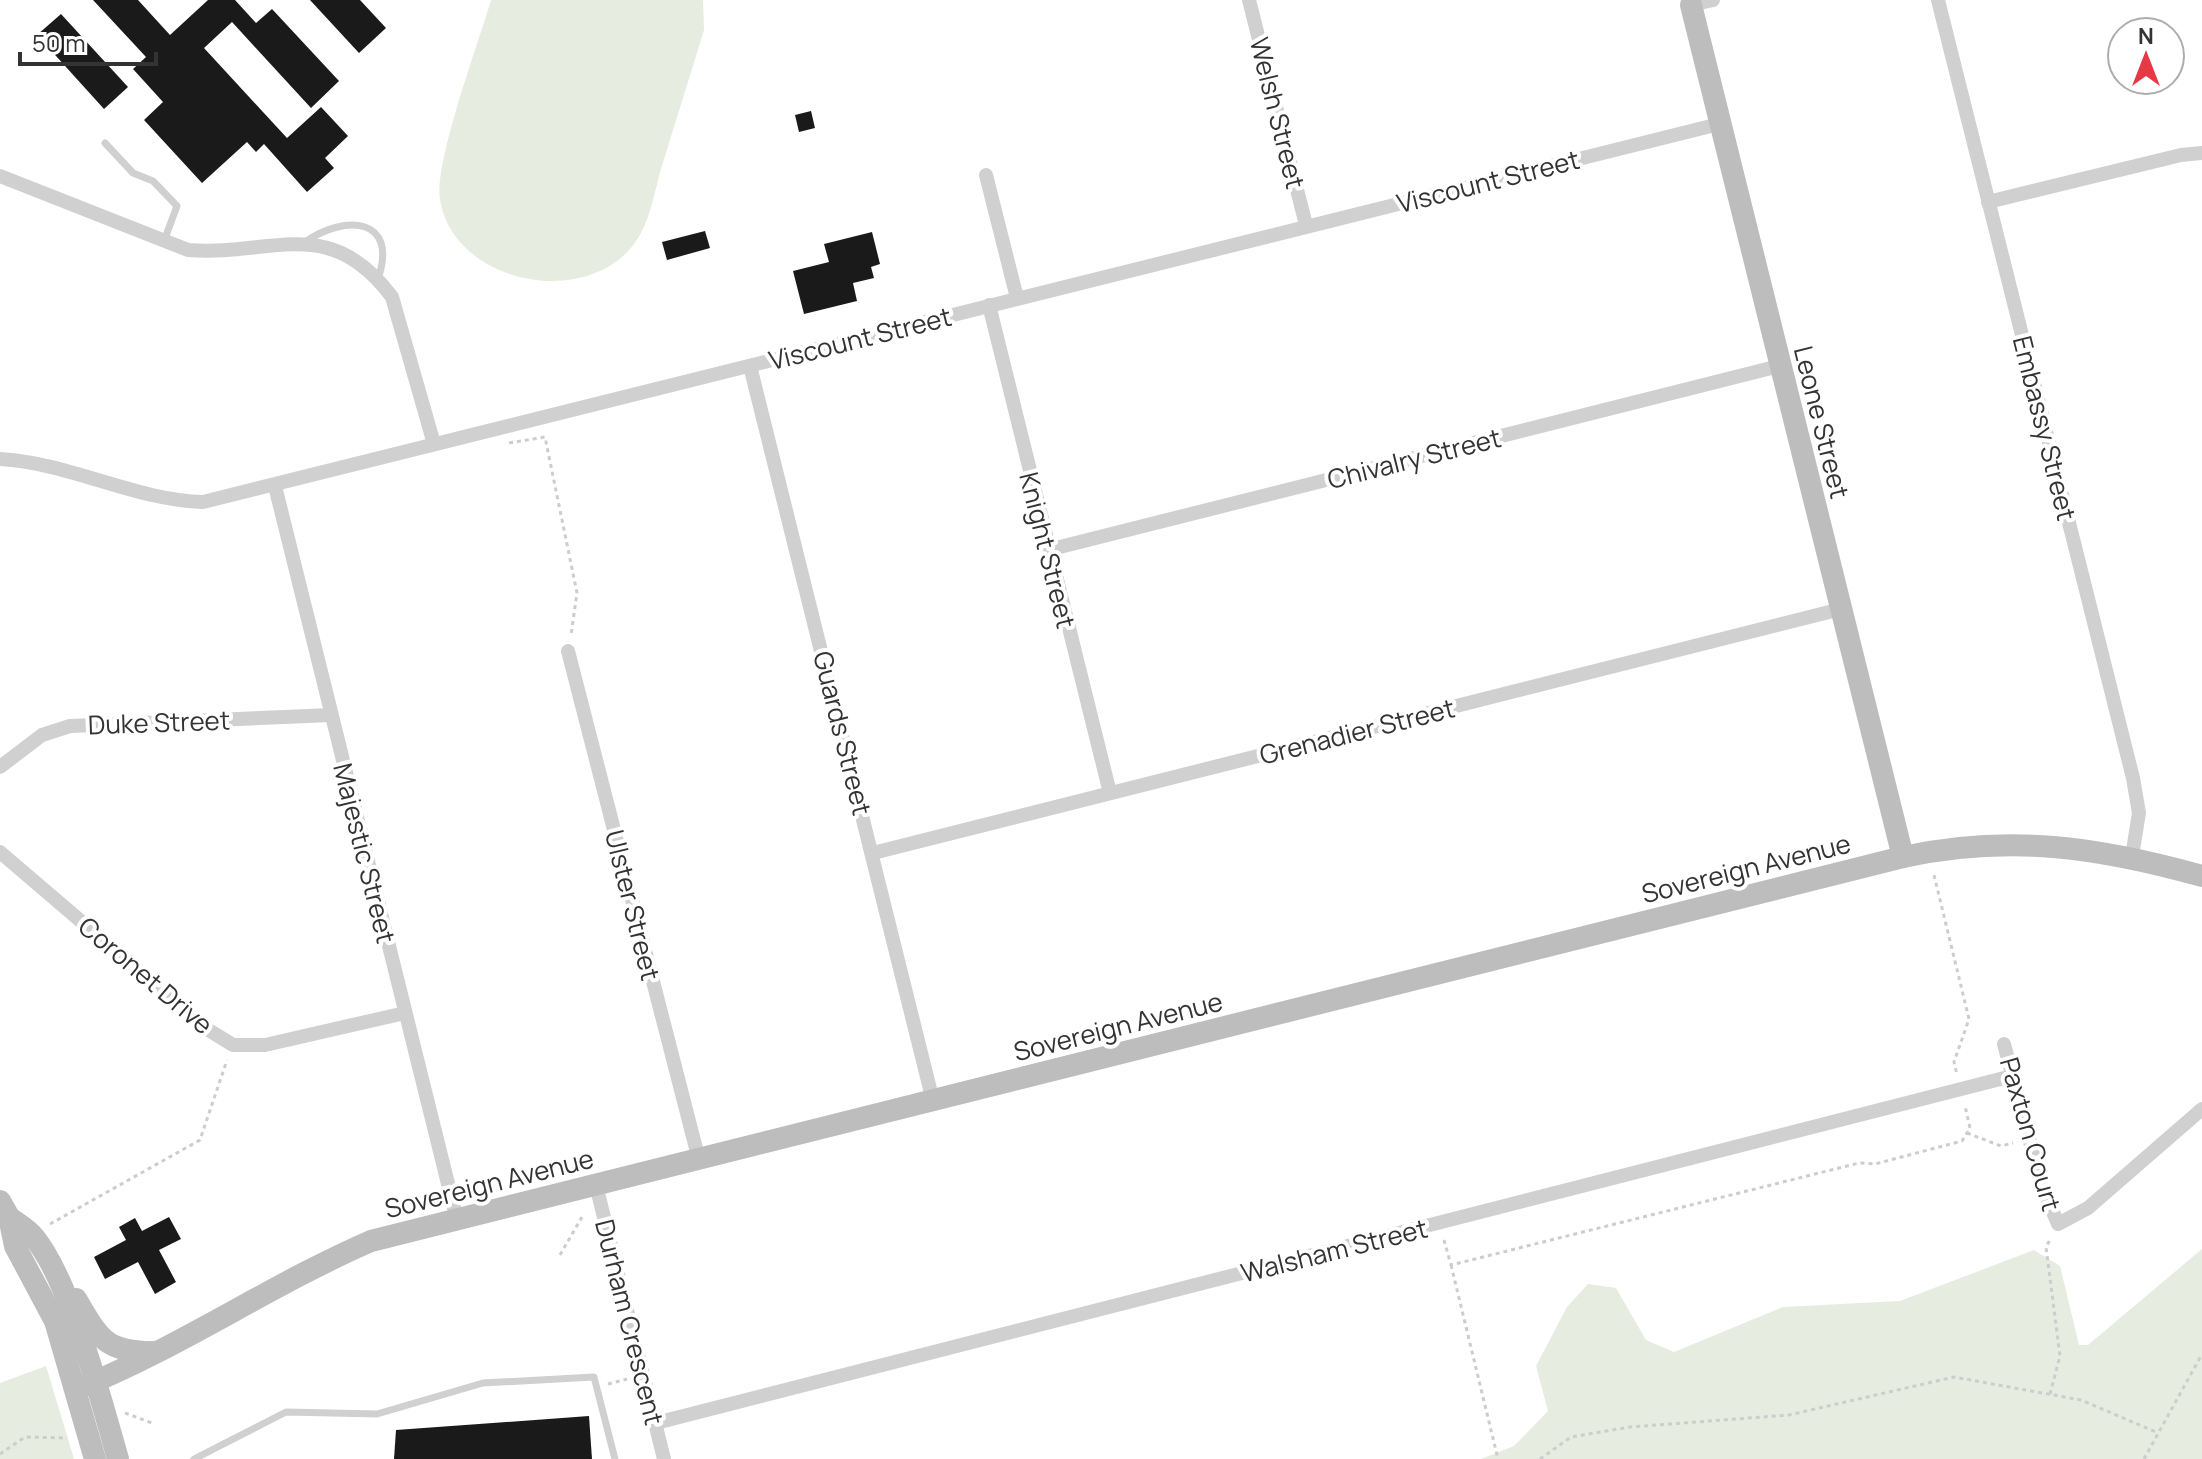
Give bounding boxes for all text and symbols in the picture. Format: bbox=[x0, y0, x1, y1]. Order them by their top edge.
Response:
scale bar bbox=[20, 16, 156, 66]
north arrow bbox=[2106, 16, 2186, 96]
text: N bbox=[2138, 21, 2154, 51]
text: 50 m bbox=[32, 26, 86, 59]
street label: Welsh Street bbox=[1242, 34, 1314, 192]
street label: Viscount Street bbox=[1393, 141, 1583, 221]
street label: Viscount Street bbox=[765, 298, 955, 378]
street label: Embassy Street bbox=[2005, 332, 2085, 524]
street label: Leone Street bbox=[1786, 342, 1858, 502]
street label: Chivalry Street bbox=[1324, 419, 1504, 497]
street label: Knight Street bbox=[1011, 468, 1085, 632]
street label: Guards Street bbox=[805, 647, 881, 819]
street label: Grenadier Street bbox=[1256, 689, 1458, 773]
street label: Duke Street bbox=[87, 702, 231, 742]
street label: Majestic Street bbox=[325, 759, 405, 947]
street label: Sovereign Avenue bbox=[1638, 825, 1854, 911]
street label: Ulster Street bbox=[597, 826, 669, 984]
street label: Coronet Drive bbox=[71, 908, 221, 1042]
street label: Sovereign Avenue bbox=[1010, 983, 1226, 1069]
street label: Paxton Court bbox=[1992, 1053, 2070, 1215]
street label: Sovereign Avenue bbox=[381, 1140, 597, 1226]
street label: Walsham Street bbox=[1237, 1209, 1431, 1291]
street label: Durham Crescent bbox=[587, 1215, 673, 1429]

